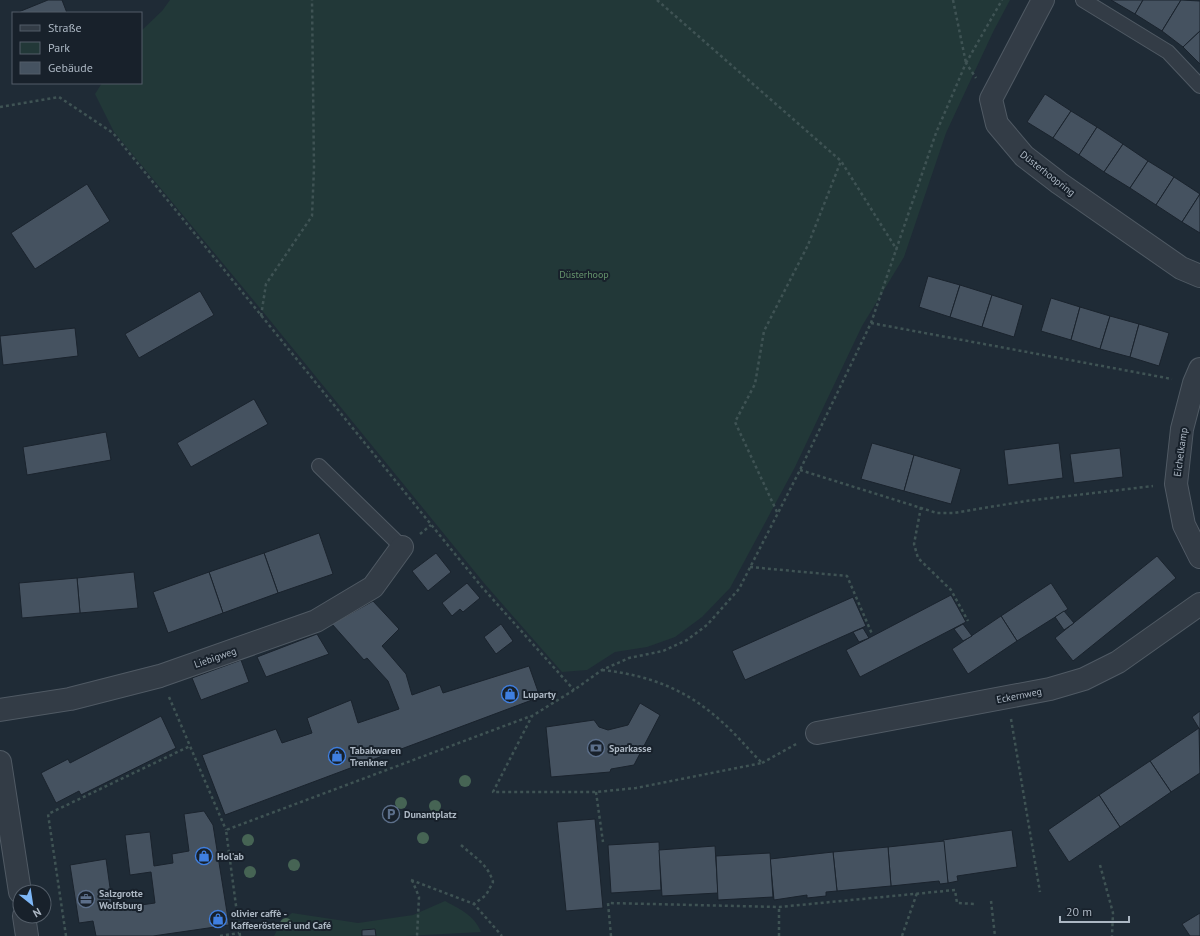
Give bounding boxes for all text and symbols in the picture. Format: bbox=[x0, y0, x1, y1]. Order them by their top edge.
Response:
legend bbox=[12, 12, 142, 84]
text: Straße bbox=[48, 20, 82, 35]
text: Park bbox=[48, 40, 70, 55]
text: Gebäude bbox=[48, 60, 93, 75]
street label: Düsterhoopring bbox=[1018, 148, 1078, 199]
park label: Düsterhoop bbox=[559, 268, 609, 281]
street label: Eichelkamp bbox=[1171, 427, 1190, 477]
street label: Liebigweg bbox=[192, 644, 238, 671]
shop icon: Luparty bbox=[500, 684, 520, 704]
street label: Eckernweg bbox=[995, 685, 1043, 706]
place label: Luparty bbox=[523, 688, 556, 701]
bank icon: Sparkasse bbox=[586, 738, 606, 758]
place label: Sparkasse bbox=[609, 742, 652, 755]
place label: Tabakwaren Trenkner bbox=[350, 744, 401, 769]
shop icon: Tabakwaren Trenkner bbox=[327, 746, 347, 766]
parking icon: Dunantplatz bbox=[381, 804, 401, 824]
place label: Dunantplatz bbox=[404, 808, 457, 821]
shop icon: Hol'ab bbox=[194, 846, 214, 866]
place label: Hol'ab bbox=[217, 850, 245, 863]
north arrow bbox=[12, 884, 52, 924]
place label: Salzgrotte Wolfsburg bbox=[99, 887, 143, 912]
office icon: Salzgrotte Wolfsburg bbox=[76, 889, 96, 909]
scale bar bbox=[1060, 898, 1129, 924]
text: 20 m bbox=[1066, 904, 1092, 919]
text: N bbox=[30, 905, 44, 921]
place label: olivier caffè - Kaffeerösterei und Café bbox=[231, 907, 331, 932]
shop icon: olivier caffè - Kaffeerösterei und Café bbox=[208, 909, 228, 929]

